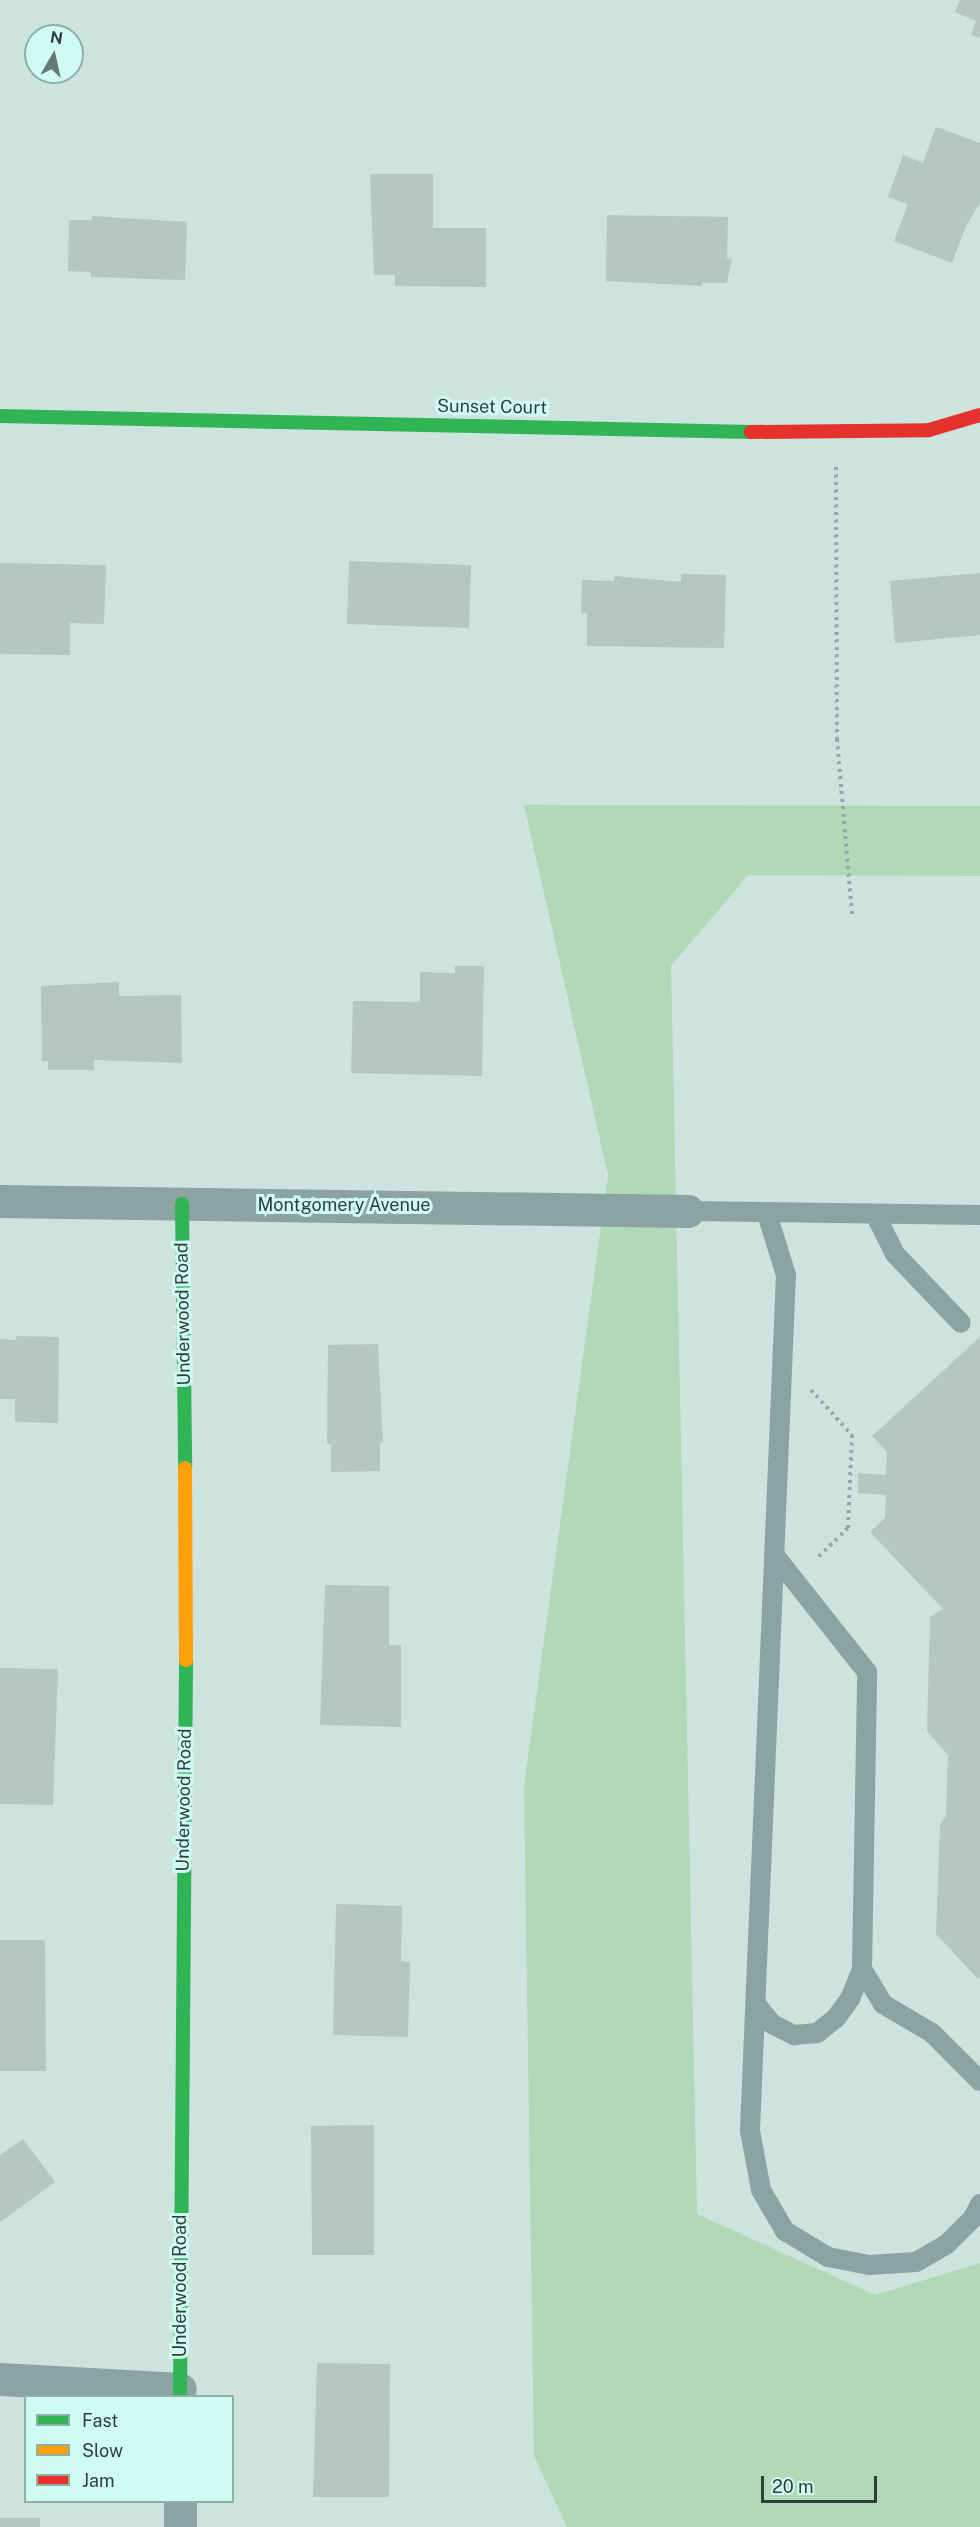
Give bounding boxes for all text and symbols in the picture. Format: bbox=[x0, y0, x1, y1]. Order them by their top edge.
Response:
north arrow bbox=[24, 24, 84, 84]
text: N bbox=[49, 27, 64, 48]
street label: Sunset Court bbox=[437, 395, 547, 419]
street label: Montgomery Avenue bbox=[257, 1194, 431, 1216]
street label: Underwood Road bbox=[171, 1242, 195, 1386]
street label: Underwood Road bbox=[172, 1728, 196, 1872]
street label: Underwood Road bbox=[169, 2214, 191, 2358]
legend bbox=[24, 2395, 234, 2503]
text: Fast bbox=[82, 2410, 118, 2431]
text: Slow bbox=[82, 2440, 123, 2461]
scale bar bbox=[764, 2464, 880, 2502]
text: Jam bbox=[82, 2470, 115, 2491]
text: 20 m bbox=[772, 2476, 814, 2497]

